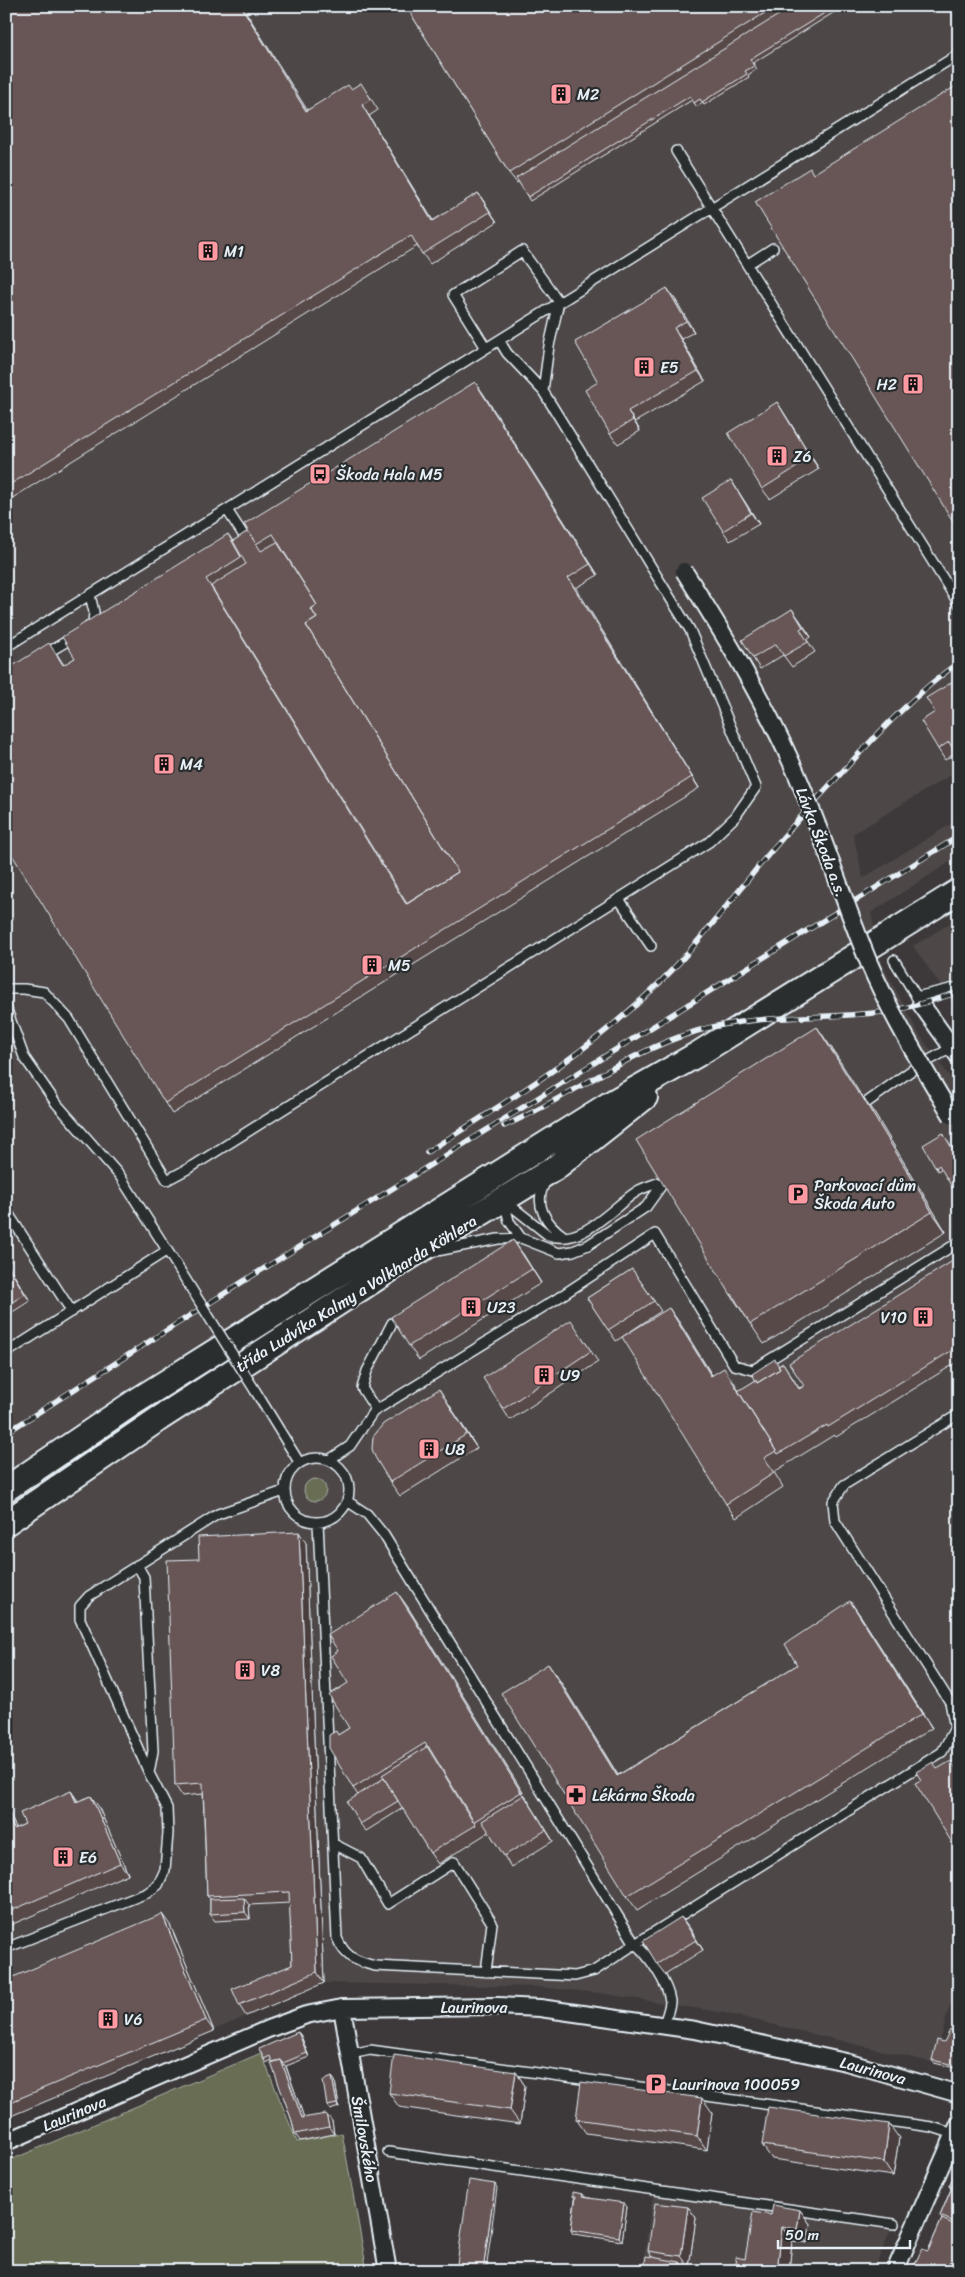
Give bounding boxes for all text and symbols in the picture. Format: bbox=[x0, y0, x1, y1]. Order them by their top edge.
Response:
place label: M2 bbox=[577, 80, 599, 109]
building icon: M2 bbox=[549, 82, 573, 106]
place label: M1 bbox=[224, 237, 244, 266]
building icon: M1 bbox=[196, 239, 220, 263]
place label: E5 bbox=[660, 353, 679, 382]
building icon: E5 bbox=[632, 355, 656, 379]
place label: H2 bbox=[876, 370, 897, 399]
building icon: H2 bbox=[901, 372, 925, 396]
place label: Z6 bbox=[793, 442, 812, 471]
building icon: Z6 bbox=[765, 444, 789, 468]
place label: Škoda Hala M5 bbox=[336, 460, 443, 489]
bus stop icon: Škoda Hala M5 bbox=[308, 462, 332, 486]
place label: M4 bbox=[180, 750, 203, 779]
building icon: M4 bbox=[152, 752, 176, 776]
street label: Lávka Škoda a.s. bbox=[787, 783, 856, 901]
place label: M5 bbox=[388, 951, 411, 980]
building icon: M5 bbox=[360, 953, 384, 977]
place label: Parkovací dům Škoda Auto bbox=[814, 1171, 916, 1218]
parking icon: Parkovací dům Škoda Auto bbox=[786, 1182, 810, 1206]
street label: třída Ludvíka Kalmy a Volkharda Köhlera bbox=[230, 1207, 483, 1380]
place label: U23 bbox=[487, 1293, 516, 1322]
building icon: U23 bbox=[459, 1295, 483, 1319]
place label: V10 bbox=[881, 1303, 907, 1332]
building icon: V10 bbox=[911, 1305, 935, 1329]
place label: U9 bbox=[560, 1361, 581, 1390]
building icon: U9 bbox=[532, 1363, 556, 1387]
place label: U8 bbox=[445, 1435, 466, 1464]
building icon: U8 bbox=[417, 1437, 441, 1461]
place label: V8 bbox=[261, 1656, 281, 1685]
building icon: V8 bbox=[233, 1658, 257, 1682]
place label: Lékárna Škoda bbox=[592, 1781, 695, 1810]
pharmacy icon: Lékárna Škoda bbox=[564, 1783, 588, 1807]
place label: E6 bbox=[79, 1843, 97, 1872]
building icon: E6 bbox=[51, 1845, 75, 1869]
street label: Laurinova bbox=[440, 1993, 509, 2022]
place label: V6 bbox=[124, 2005, 143, 2034]
building icon: V6 bbox=[96, 2007, 120, 2031]
street label: Laurinova bbox=[837, 2048, 910, 2093]
place label: Laurinova 100059 bbox=[672, 2070, 800, 2099]
parking icon: Laurinova 100059 bbox=[644, 2072, 668, 2096]
street label: Laurinova bbox=[38, 2087, 112, 2140]
street label: Šmilovského bbox=[343, 2094, 386, 2185]
scale bar bbox=[778, 2217, 910, 2249]
text: 50 m bbox=[785, 2222, 820, 2248]

